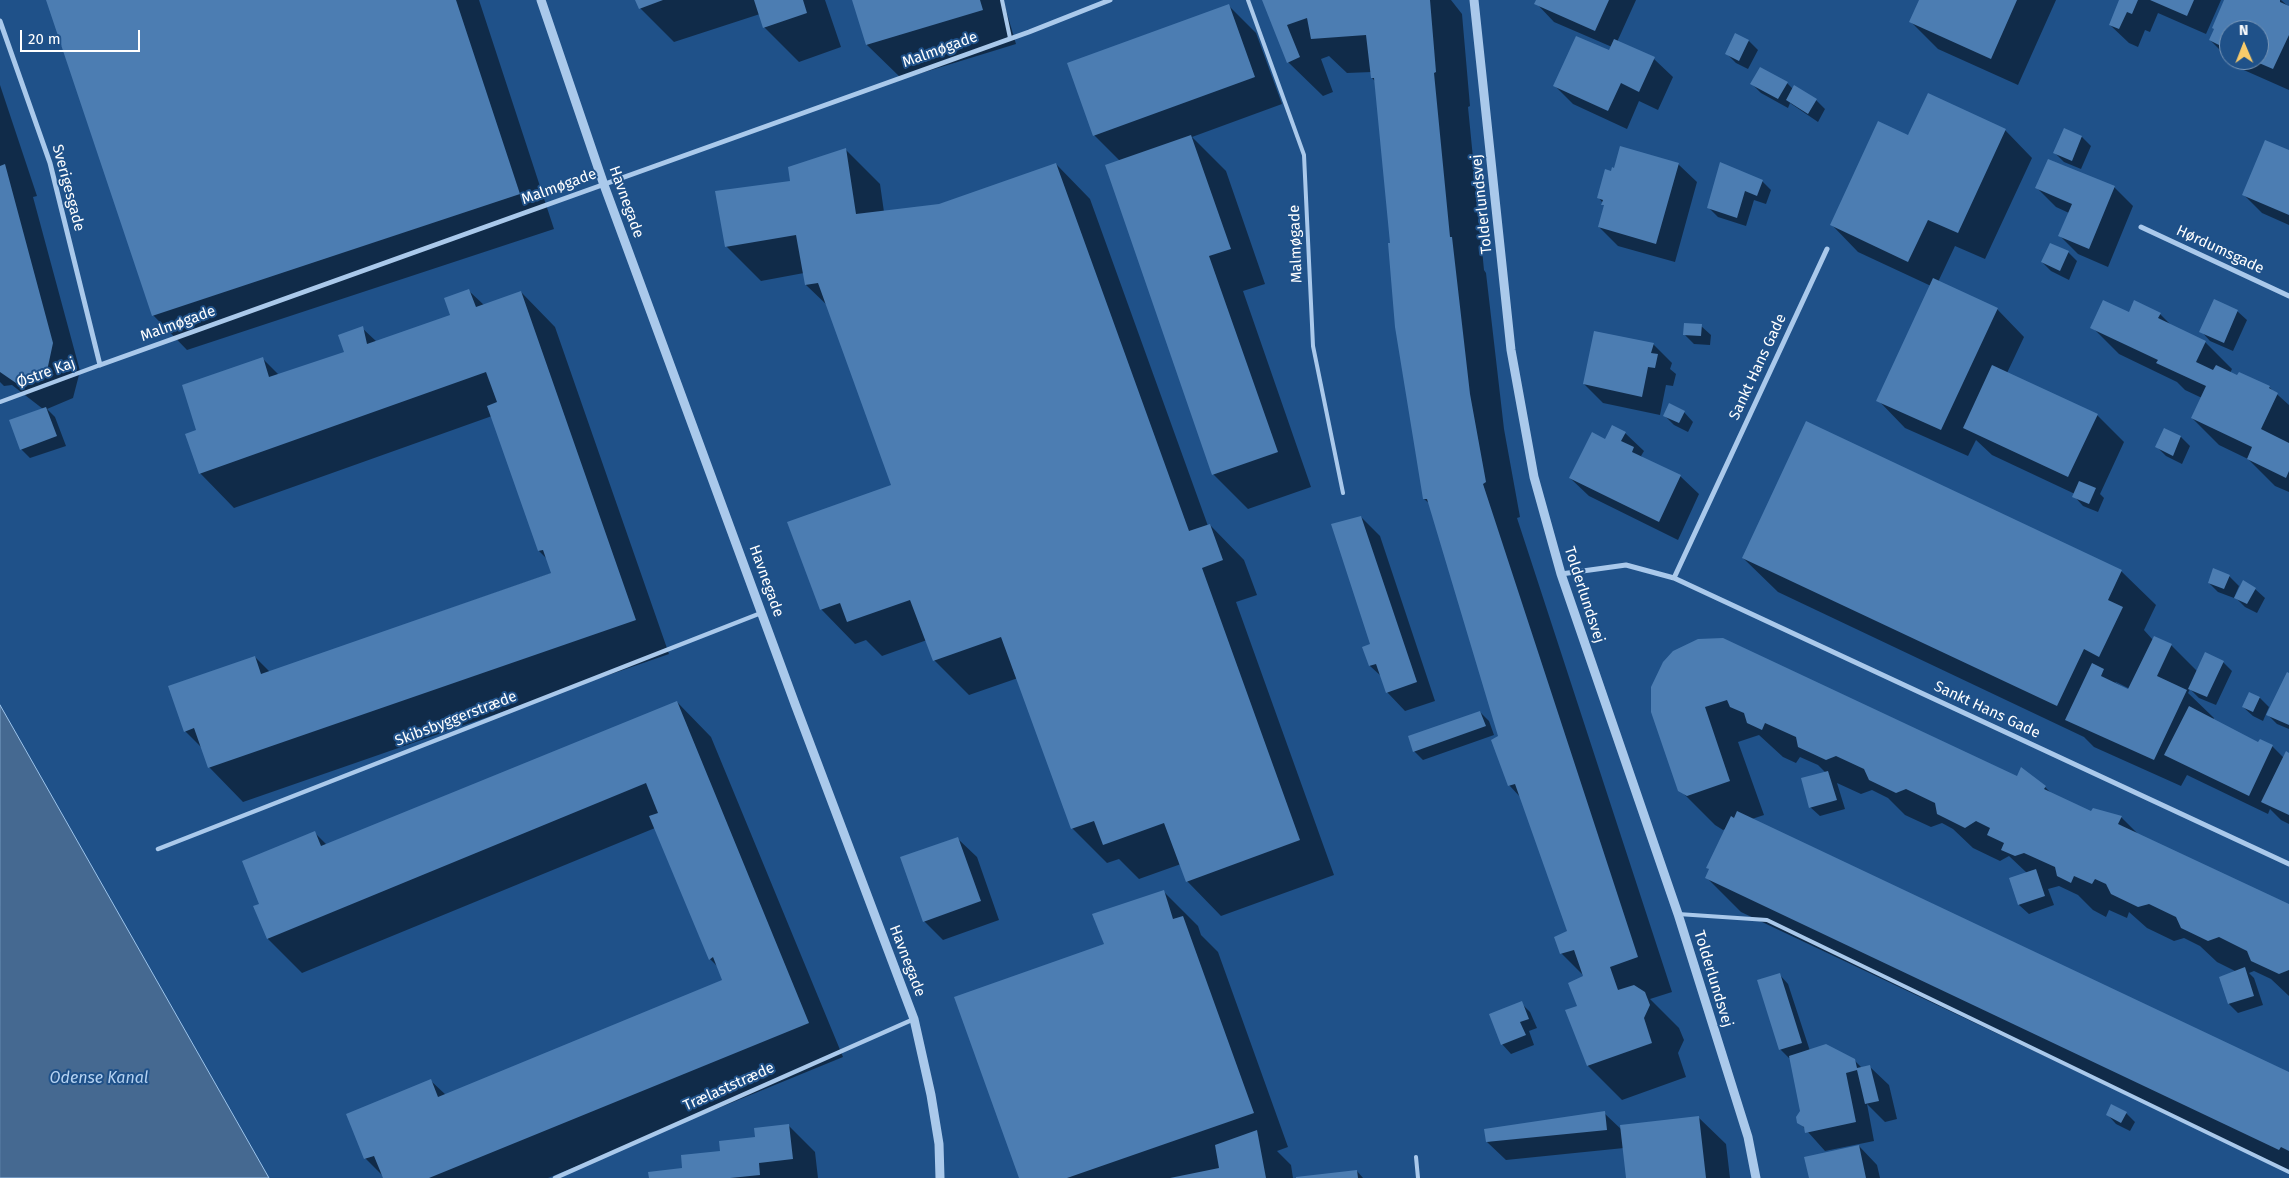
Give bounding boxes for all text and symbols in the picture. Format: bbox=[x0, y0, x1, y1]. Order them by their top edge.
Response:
scale bar bbox=[22, 20, 142, 52]
north arrow bbox=[2219, 20, 2269, 70]
text: N bbox=[2239, 22, 2249, 39]
street label: Malmøgade bbox=[900, 28, 980, 72]
text: 20 m bbox=[28, 30, 61, 48]
street label: Sverigesgade bbox=[48, 143, 88, 233]
street label: Tolderlundsvej bbox=[1468, 153, 1496, 255]
street label: Havnegade bbox=[605, 164, 647, 240]
street label: Malmøgade bbox=[519, 165, 599, 209]
street label: Malmøgade bbox=[1286, 204, 1306, 284]
street label: Hørdumsgade bbox=[2173, 222, 2267, 278]
street label: Malmøgade bbox=[138, 302, 218, 346]
street label: Sankt Hans Gade bbox=[1726, 311, 1790, 423]
street label: Østre Kaj bbox=[14, 354, 78, 392]
street label: Havnegade bbox=[745, 543, 787, 619]
street label: Tolderlundsvej bbox=[1560, 545, 1608, 645]
street label: Sankt Hans Gade bbox=[1931, 678, 2043, 742]
street label: Skibsbyggerstræde bbox=[393, 688, 519, 750]
street label: Havnegade bbox=[885, 923, 929, 999]
street label: Tolderlundsvej bbox=[1690, 928, 1736, 1030]
street label: Trælaststræde bbox=[681, 1059, 777, 1115]
water label: Odense Kanal bbox=[50, 1069, 148, 1089]

